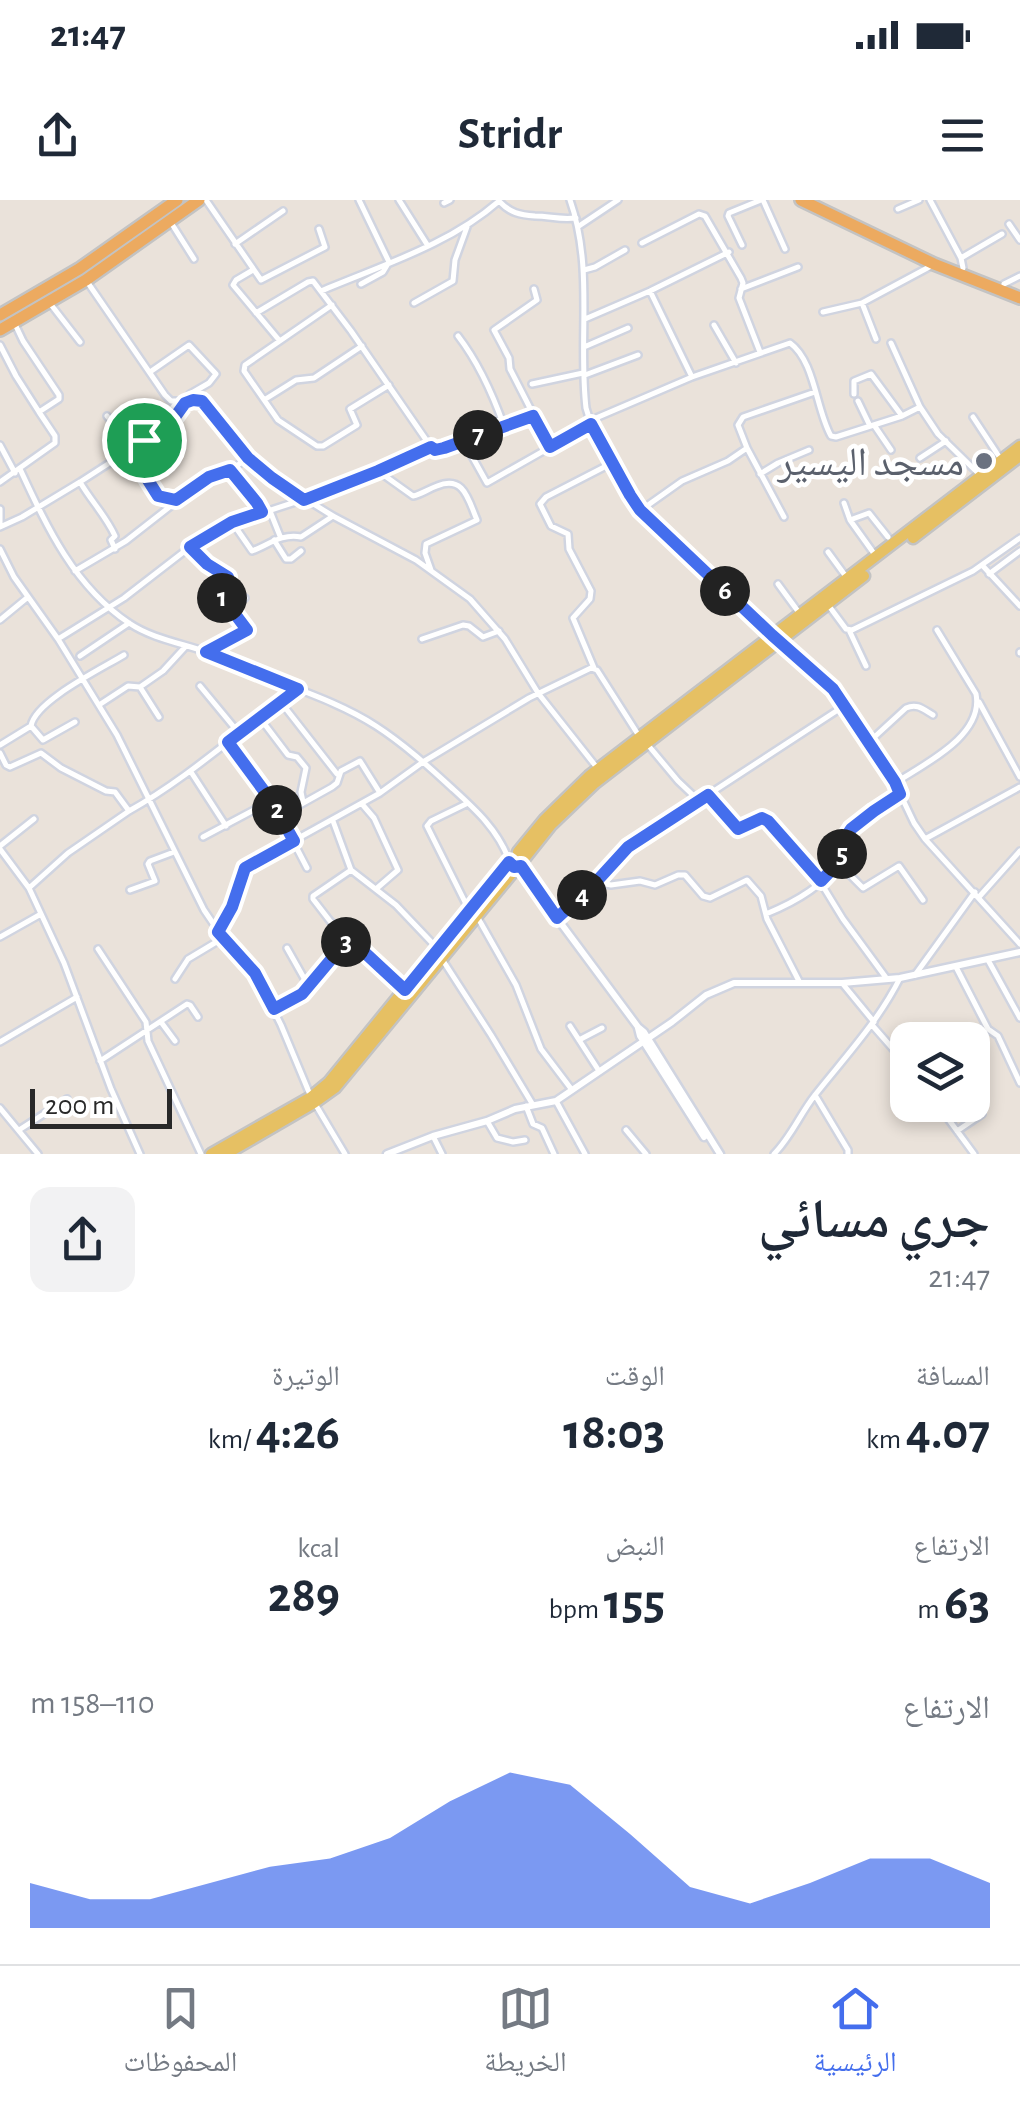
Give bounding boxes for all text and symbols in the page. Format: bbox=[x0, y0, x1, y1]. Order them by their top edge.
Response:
text: 21:47 bbox=[50, 16, 126, 54]
icon: share bbox=[30, 108, 85, 163]
icon: menu bbox=[935, 108, 990, 163]
text: Stridr bbox=[458, 112, 562, 157]
pin bbox=[102, 398, 187, 483]
pin: 7 bbox=[453, 410, 503, 460]
icon: arrive bbox=[117, 413, 172, 468]
text: 7 bbox=[472, 421, 484, 449]
place label: مسجد اليسير bbox=[777, 443, 964, 484]
marker: مسجد اليسير bbox=[973, 450, 995, 472]
pin: 6 bbox=[700, 566, 750, 616]
pin: 1 bbox=[197, 573, 247, 623]
text: 6 bbox=[718, 577, 732, 605]
text: 1 bbox=[217, 584, 227, 612]
pin: 2 bbox=[252, 785, 302, 835]
text: 2 bbox=[270, 796, 284, 824]
pin: 5 bbox=[817, 829, 867, 879]
text: 5 bbox=[836, 840, 848, 868]
pin: 4 bbox=[557, 870, 607, 920]
text: 4 bbox=[575, 881, 589, 909]
pin: 3 bbox=[321, 917, 371, 967]
text: 3 bbox=[340, 928, 352, 956]
map controls bbox=[890, 1022, 990, 1122]
button: layers bbox=[890, 1022, 990, 1122]
scale bar bbox=[30, 1084, 172, 1128]
text: 200 m bbox=[45, 1092, 114, 1120]
button: share bbox=[30, 1187, 135, 1292]
text: جري مسائي bbox=[758, 1193, 990, 1248]
text: 21:47 bbox=[928, 1261, 990, 1293]
text: الوتيرة bbox=[272, 1363, 340, 1391]
text: الوقت bbox=[605, 1363, 665, 1391]
text: المسافة bbox=[916, 1363, 990, 1391]
text: 4:26 bbox=[256, 1408, 340, 1458]
text: 18:03 bbox=[563, 1408, 665, 1458]
text: 4.07 bbox=[906, 1408, 990, 1458]
text: /km bbox=[208, 1426, 256, 1454]
text: km bbox=[866, 1426, 906, 1454]
text: النبض bbox=[605, 1533, 665, 1561]
text: الارتفاع bbox=[914, 1533, 990, 1561]
text: kcal bbox=[297, 1535, 340, 1563]
text: 289 bbox=[268, 1571, 340, 1621]
text: 155 bbox=[604, 1578, 665, 1628]
text: 63 bbox=[944, 1578, 990, 1628]
text: bpm bbox=[548, 1596, 604, 1624]
text: m bbox=[917, 1596, 944, 1624]
text: 110–158 m bbox=[30, 1687, 155, 1719]
text: الارتفاع bbox=[903, 1692, 990, 1724]
tab: المحفوظات bbox=[123, 1981, 237, 2089]
tab: الخريطة bbox=[484, 1981, 567, 2089]
tab: الرئيسية bbox=[814, 1981, 897, 2089]

